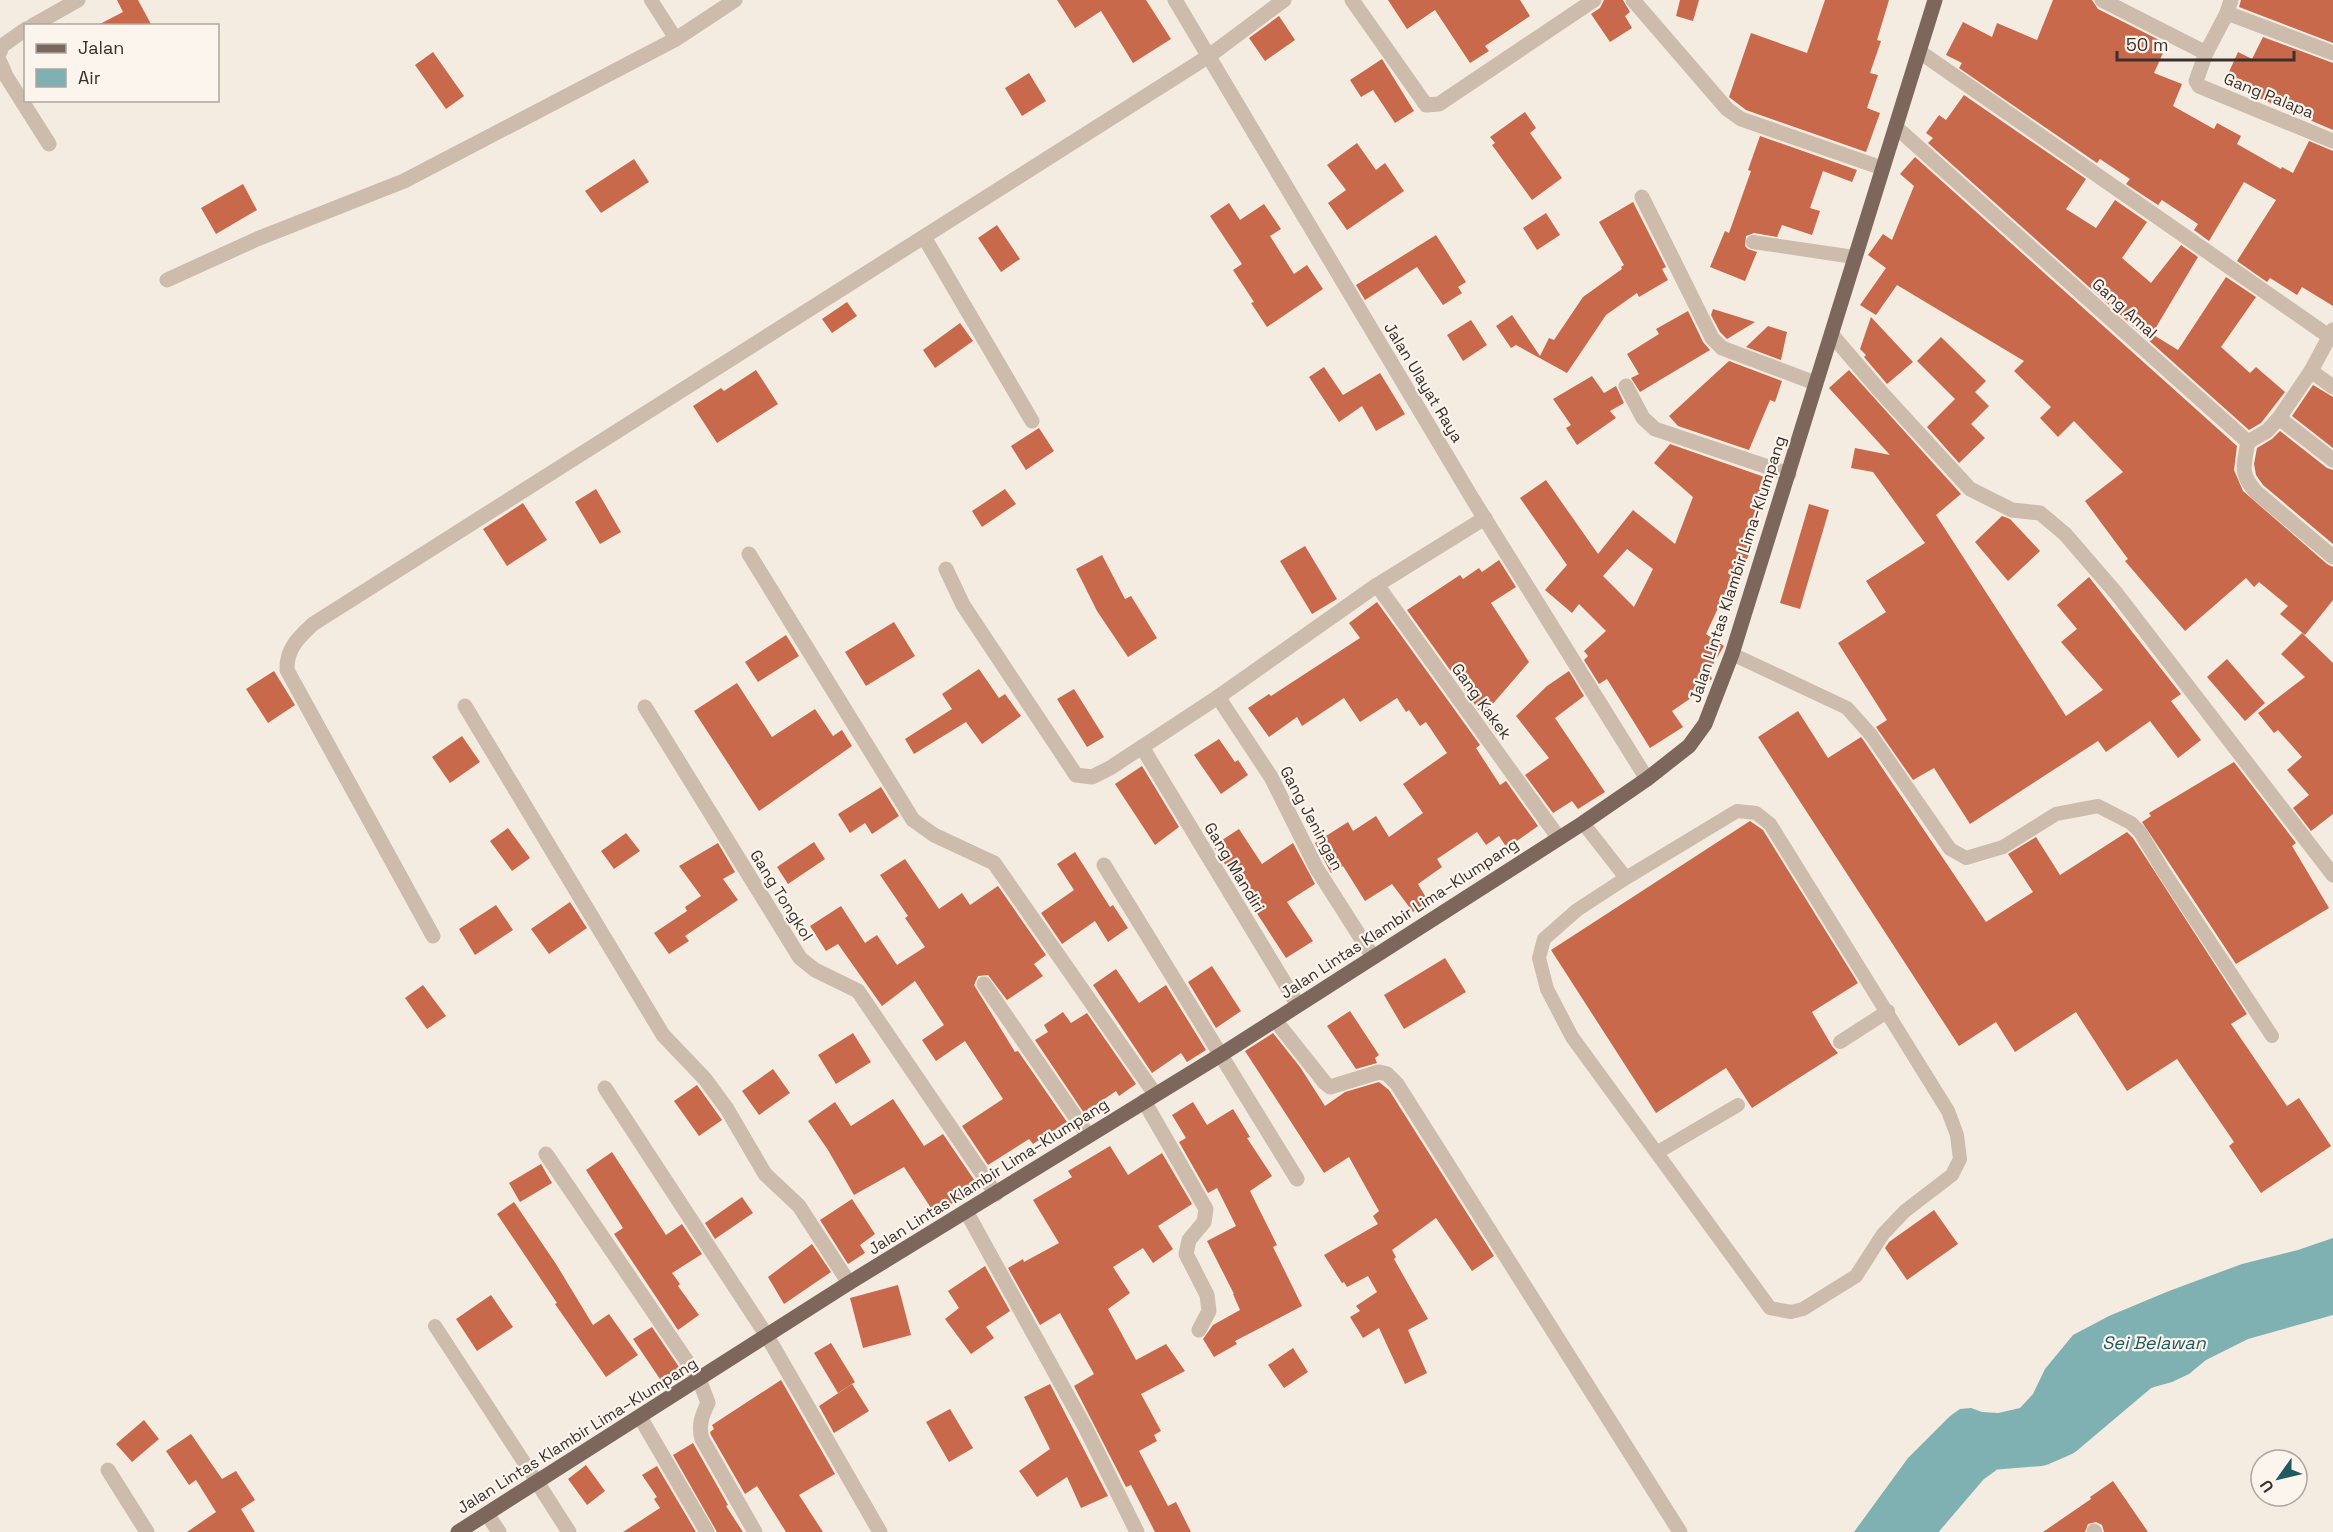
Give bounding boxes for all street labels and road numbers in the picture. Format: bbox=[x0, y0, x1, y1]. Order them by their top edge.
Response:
street label: Gang Palapa bbox=[2221, 68, 2317, 123]
street label: Gang Amal bbox=[2088, 274, 2162, 343]
street label: Jalan Ulayat Raya bbox=[1379, 318, 1468, 446]
street label: Jalan Lintas Klambir Lima–Klumpang bbox=[1684, 433, 1791, 705]
street label: Gang Kakek bbox=[1447, 659, 1517, 744]
street label: Gang Jeningan bbox=[1275, 762, 1348, 874]
street label: Gang Mandiri bbox=[1200, 819, 1270, 916]
street label: Jalan Lintas Klambir Lima–Klumpang bbox=[1276, 833, 1522, 1003]
street label: Gang Tongkol bbox=[745, 846, 818, 945]
street label: Jalan Lintas Klambir Lima–Klumpang bbox=[864, 1093, 1112, 1259]
street label: Jalan Lintas Klambir Lima–Klumpang bbox=[453, 1352, 701, 1518]

